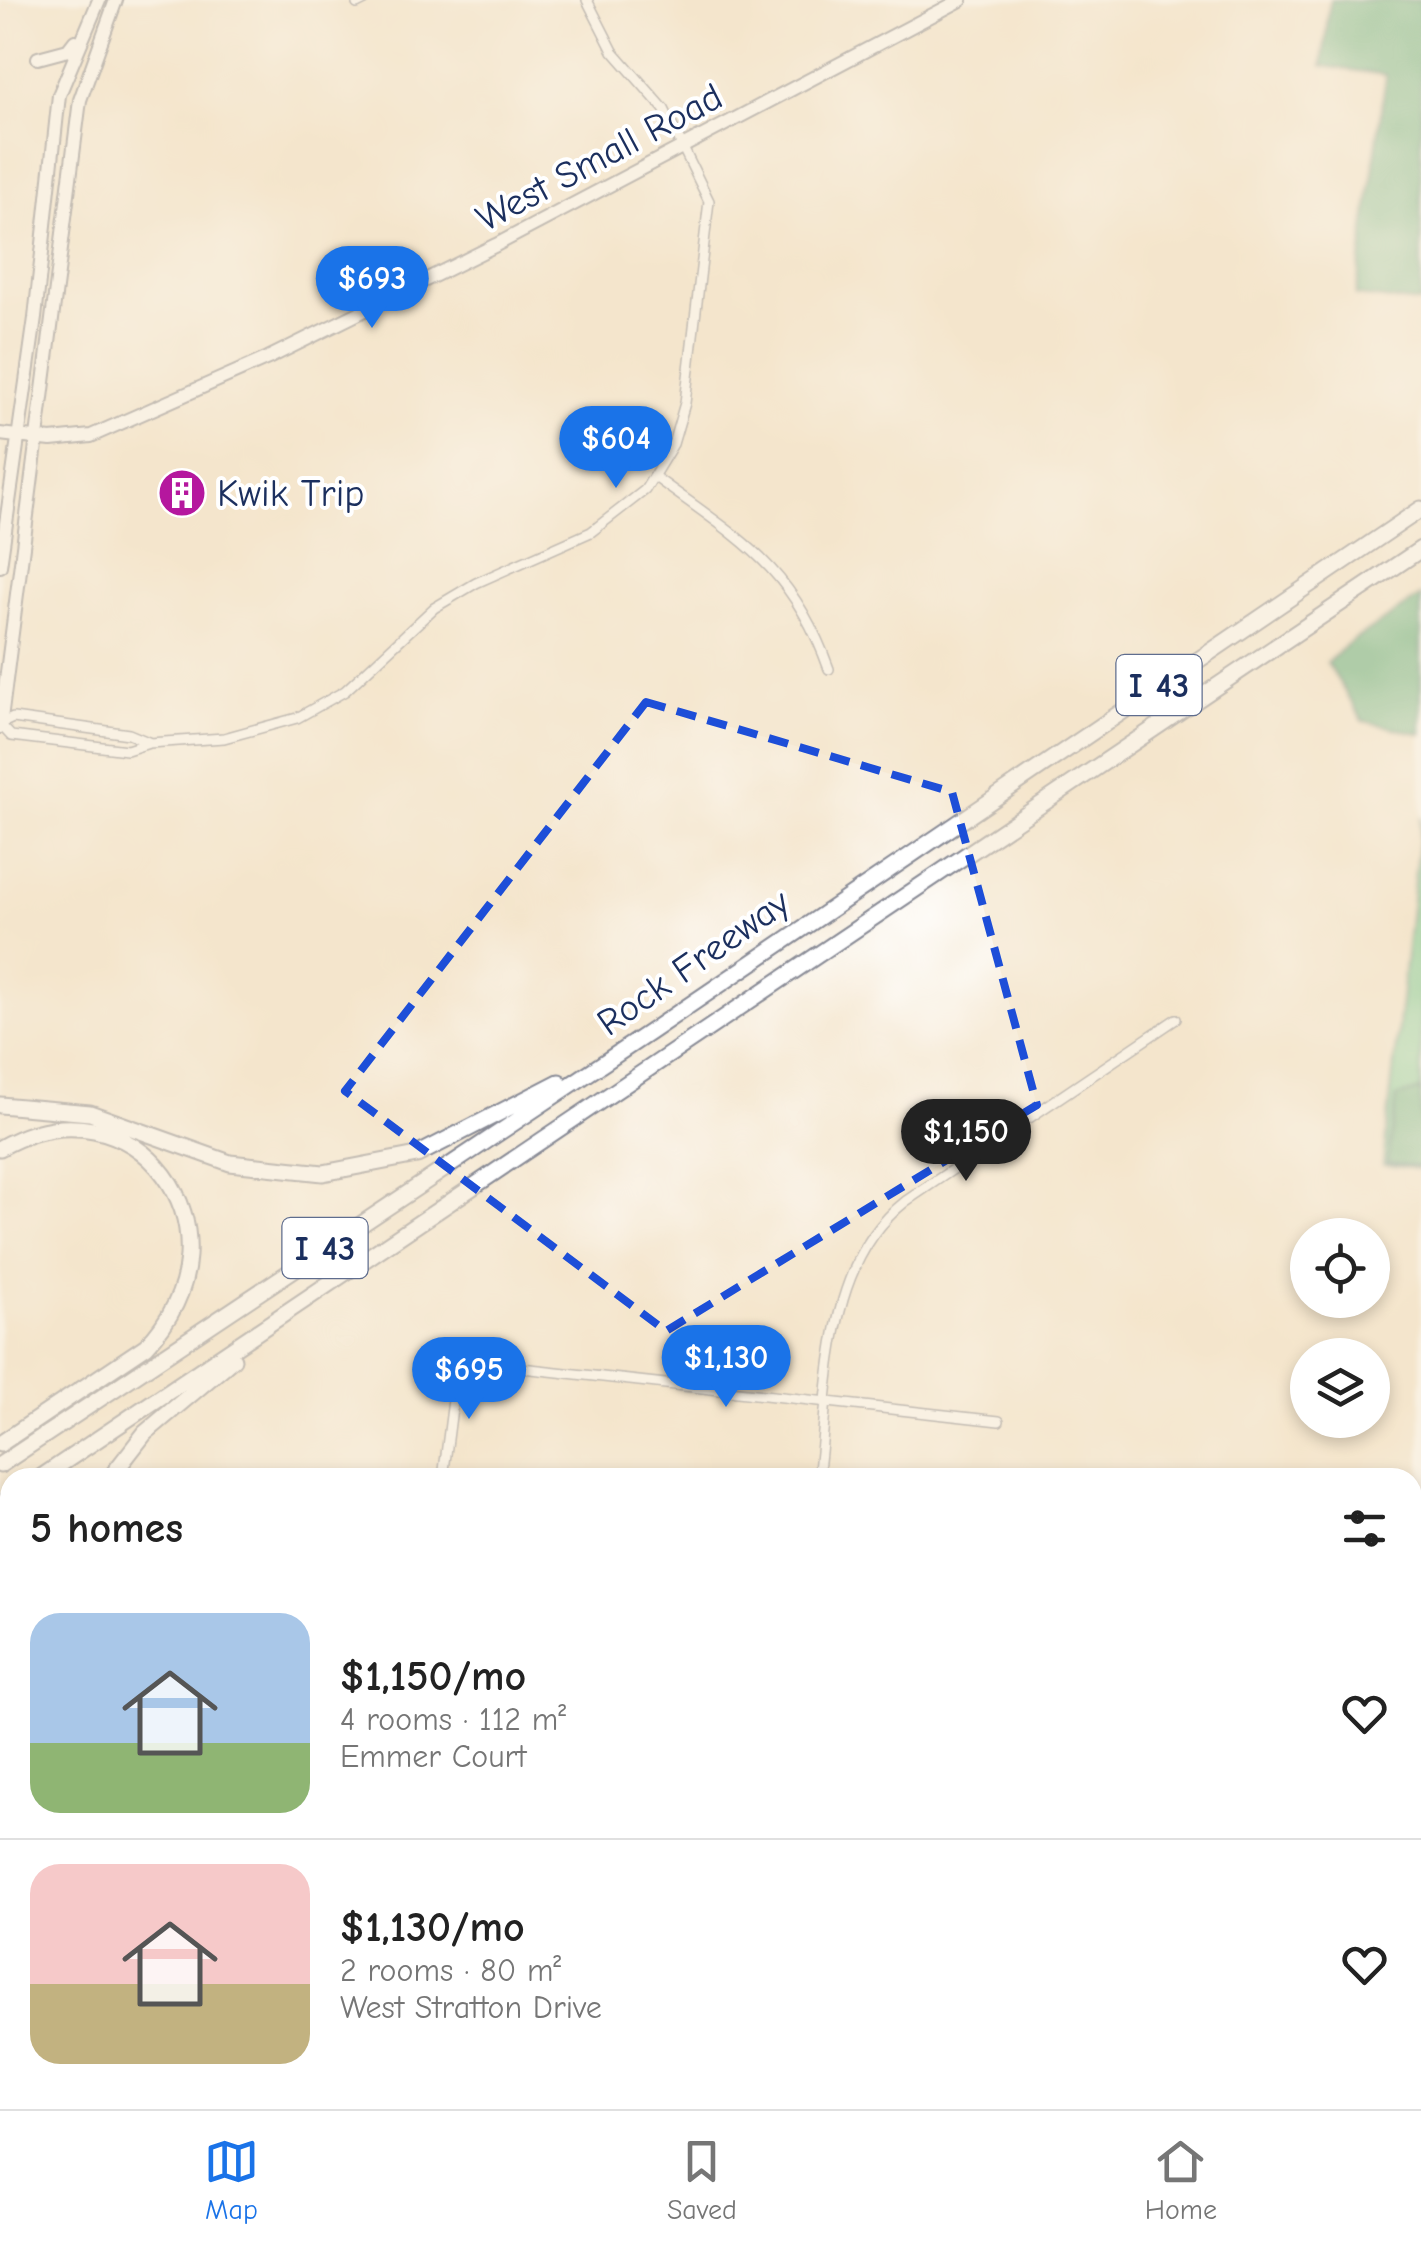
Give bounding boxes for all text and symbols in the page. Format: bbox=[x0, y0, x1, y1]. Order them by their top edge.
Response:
street label: West Small Road bbox=[469, 75, 730, 241]
pin: $693 bbox=[313, 246, 431, 331]
text: $693 bbox=[338, 260, 406, 297]
pin: $604 bbox=[557, 406, 675, 491]
text: $604 bbox=[581, 420, 651, 457]
building icon: Kwik Trip bbox=[156, 467, 208, 519]
place label: Kwik Trip bbox=[217, 472, 364, 516]
road number: I 43 bbox=[1116, 655, 1202, 715]
street label: Rock Freeway bbox=[589, 880, 798, 1045]
pin: $1,150 bbox=[885, 1099, 1047, 1184]
text: $1,150 bbox=[923, 1113, 1009, 1150]
road number: I 43 bbox=[282, 1218, 368, 1278]
map controls bbox=[1290, 1218, 1390, 1438]
button: locate bbox=[1290, 1218, 1390, 1318]
pin: $1,130 bbox=[645, 1325, 807, 1410]
pin: $695 bbox=[410, 1337, 528, 1422]
button: layers bbox=[1290, 1338, 1390, 1438]
text: $1,130 bbox=[684, 1339, 768, 1376]
text: $695 bbox=[434, 1351, 504, 1388]
icon: filters bbox=[1337, 1501, 1392, 1556]
text: 5 homes bbox=[30, 1504, 183, 1553]
text: $1,150/mo bbox=[340, 1652, 526, 1701]
icon: home bbox=[110, 1653, 230, 1773]
icon: heart bbox=[1337, 1686, 1392, 1741]
text: 4 rooms · 112 m² bbox=[340, 1701, 566, 1738]
text: Emmer Court bbox=[340, 1738, 526, 1775]
text: $1,130/mo bbox=[340, 1903, 525, 1952]
icon: home bbox=[110, 1904, 230, 2024]
icon: heart bbox=[1337, 1937, 1392, 1992]
text: 2 rooms · 80 m² bbox=[340, 1952, 561, 1989]
text: West Stratton Drive bbox=[340, 1989, 602, 2026]
tab: Map bbox=[204, 2134, 259, 2226]
tab: Saved bbox=[667, 2134, 737, 2226]
tab: Home bbox=[1145, 2134, 1217, 2226]

